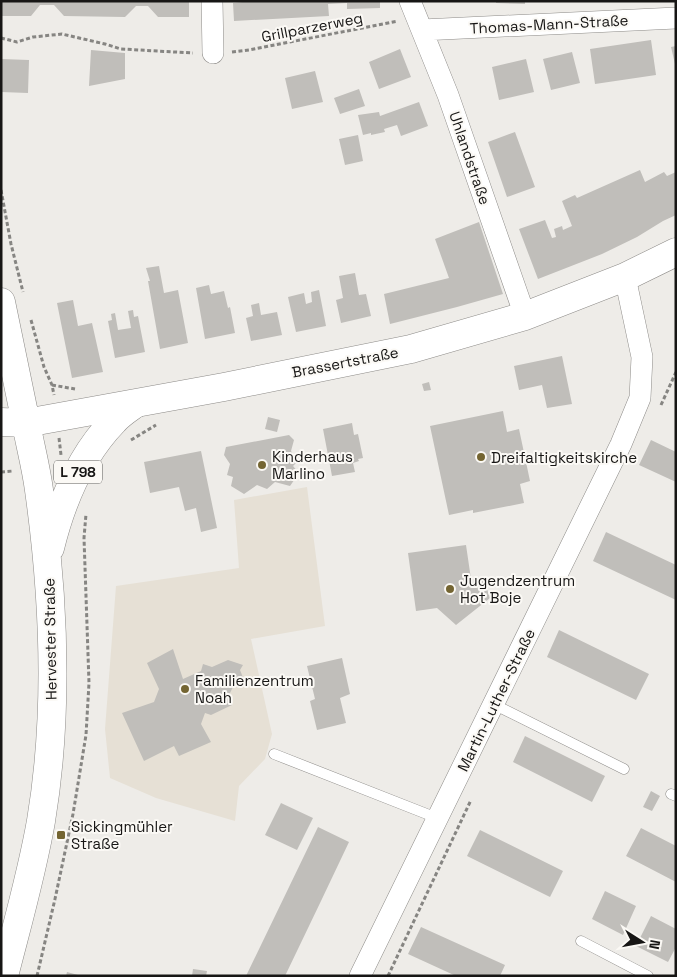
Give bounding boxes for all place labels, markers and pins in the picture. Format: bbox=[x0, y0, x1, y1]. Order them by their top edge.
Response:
place label: Kinderhaus Marlino bbox=[272, 447, 353, 483]
place label: Dreifaltigkeitskirche bbox=[491, 448, 637, 467]
marker: Dreifaltigkeitskirche bbox=[475, 451, 487, 463]
marker: Kinderhaus Marlino bbox=[256, 459, 268, 471]
place label: Jugendzentrum Hot Boje bbox=[460, 571, 575, 607]
marker: Jugendzentrum Hot Boje bbox=[444, 583, 456, 595]
place label: Familienzentrum Noah bbox=[195, 671, 314, 707]
marker: Familienzentrum Noah bbox=[179, 683, 191, 695]
place label: Sickingmühler Straße bbox=[71, 817, 173, 853]
marker: Sickingmühler Straße bbox=[55, 829, 67, 841]

